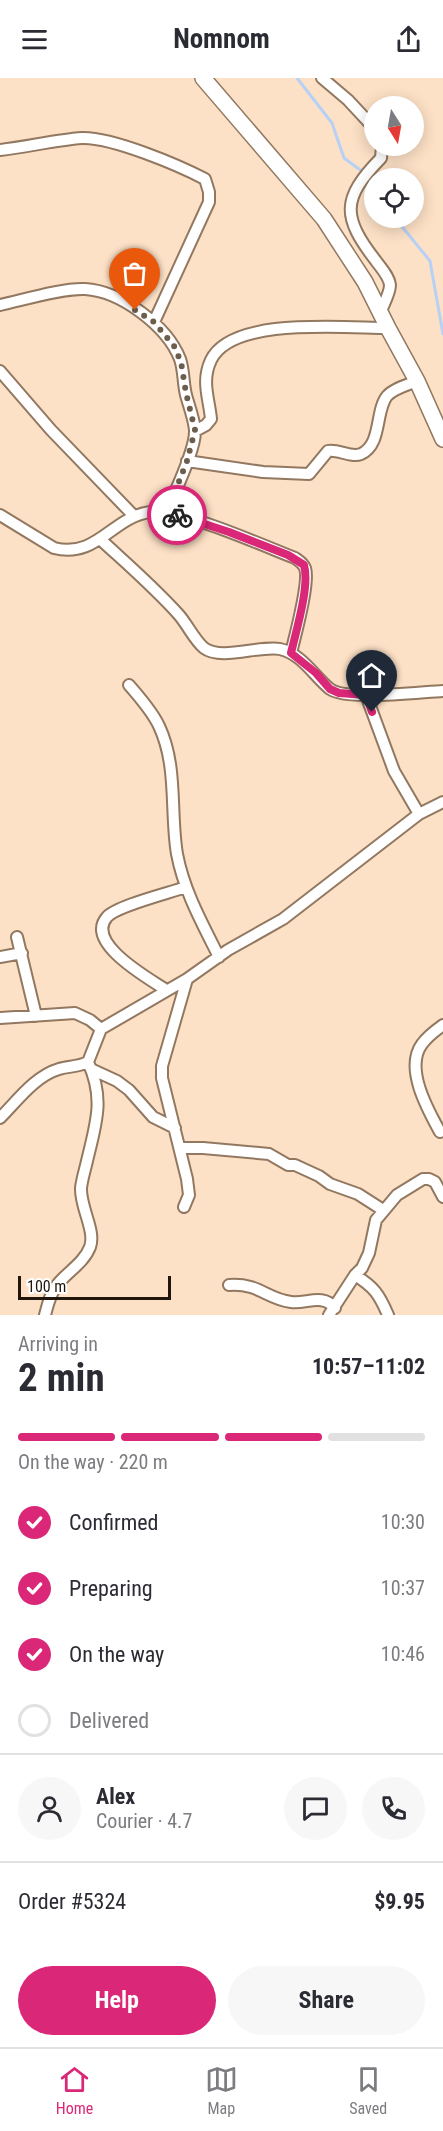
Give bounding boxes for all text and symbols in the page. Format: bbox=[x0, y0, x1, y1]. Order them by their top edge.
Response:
icon: menu bbox=[18, 23, 51, 56]
text: Nomnom bbox=[173, 23, 270, 55]
icon: share bbox=[392, 23, 425, 56]
north arrow bbox=[364, 96, 424, 156]
map controls bbox=[364, 96, 424, 228]
button: locate bbox=[364, 168, 424, 228]
pin bbox=[109, 248, 160, 310]
icon: bag bbox=[118, 257, 151, 290]
courier bbox=[147, 485, 207, 545]
icon: bike bbox=[161, 499, 194, 532]
pin bbox=[346, 650, 397, 712]
icon: home bbox=[355, 659, 388, 692]
scale bar bbox=[18, 1273, 171, 1300]
text: 100 m bbox=[27, 1277, 66, 1296]
text: Arriving in bbox=[18, 1332, 98, 1356]
text: 10:57–11:02 bbox=[312, 1354, 425, 1379]
text: 2 min bbox=[18, 1355, 105, 1401]
text: On the way · 220 m bbox=[18, 1450, 168, 1474]
icon: check bbox=[18, 1506, 51, 1539]
text: Confirmed bbox=[69, 1510, 158, 1535]
text: 10:30 bbox=[381, 1510, 425, 1534]
icon: check bbox=[18, 1572, 51, 1605]
text: Preparing bbox=[69, 1576, 153, 1601]
text: 10:37 bbox=[381, 1576, 425, 1600]
icon: check bbox=[18, 1638, 51, 1671]
text: On the way bbox=[69, 1642, 164, 1667]
text: 10:46 bbox=[381, 1642, 425, 1666]
text: Delivered bbox=[69, 1708, 149, 1733]
button: person bbox=[18, 1777, 81, 1840]
button: chat bbox=[284, 1777, 347, 1840]
button: phone bbox=[362, 1777, 425, 1840]
text: Alex bbox=[96, 1784, 135, 1809]
text: Courier · 4.7 bbox=[96, 1809, 192, 1833]
text: Order #5324 bbox=[18, 1889, 126, 1914]
text: $9.95 bbox=[374, 1889, 425, 1914]
button: Help bbox=[18, 1966, 216, 2035]
button: Share bbox=[228, 1966, 425, 2035]
tab: Home bbox=[56, 2063, 93, 2118]
tab: Map bbox=[205, 2063, 238, 2118]
tab: Saved bbox=[349, 2063, 387, 2118]

